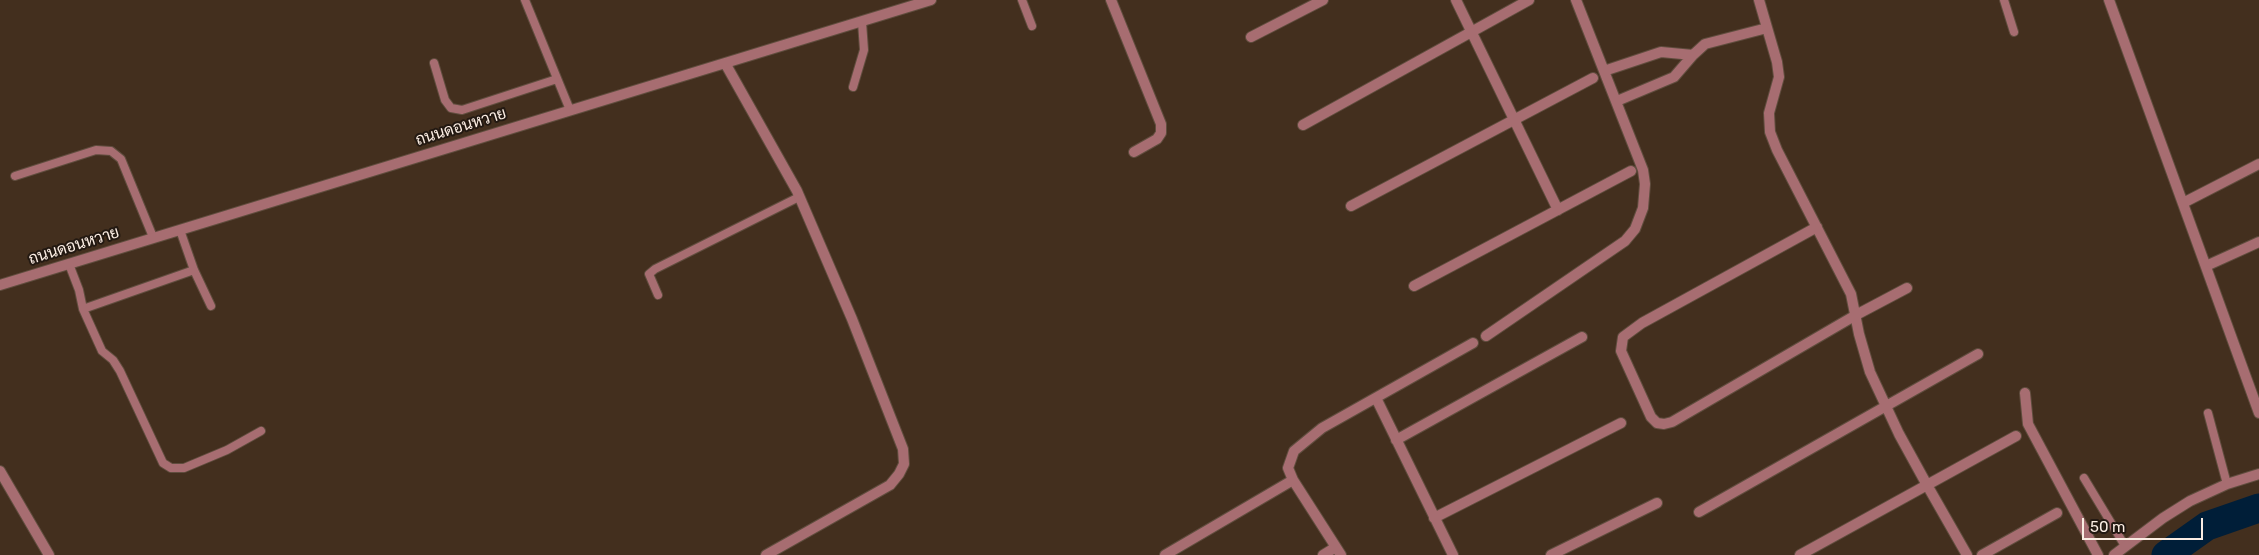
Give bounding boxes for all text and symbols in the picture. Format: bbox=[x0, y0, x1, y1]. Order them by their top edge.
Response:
street label: ถนนดอนหวาย bbox=[413, 104, 509, 150]
street label: ถนนดอนหวาย bbox=[26, 223, 122, 269]
scale bar bbox=[2084, 508, 2205, 540]
text: 50 m bbox=[2090, 518, 2125, 536]

